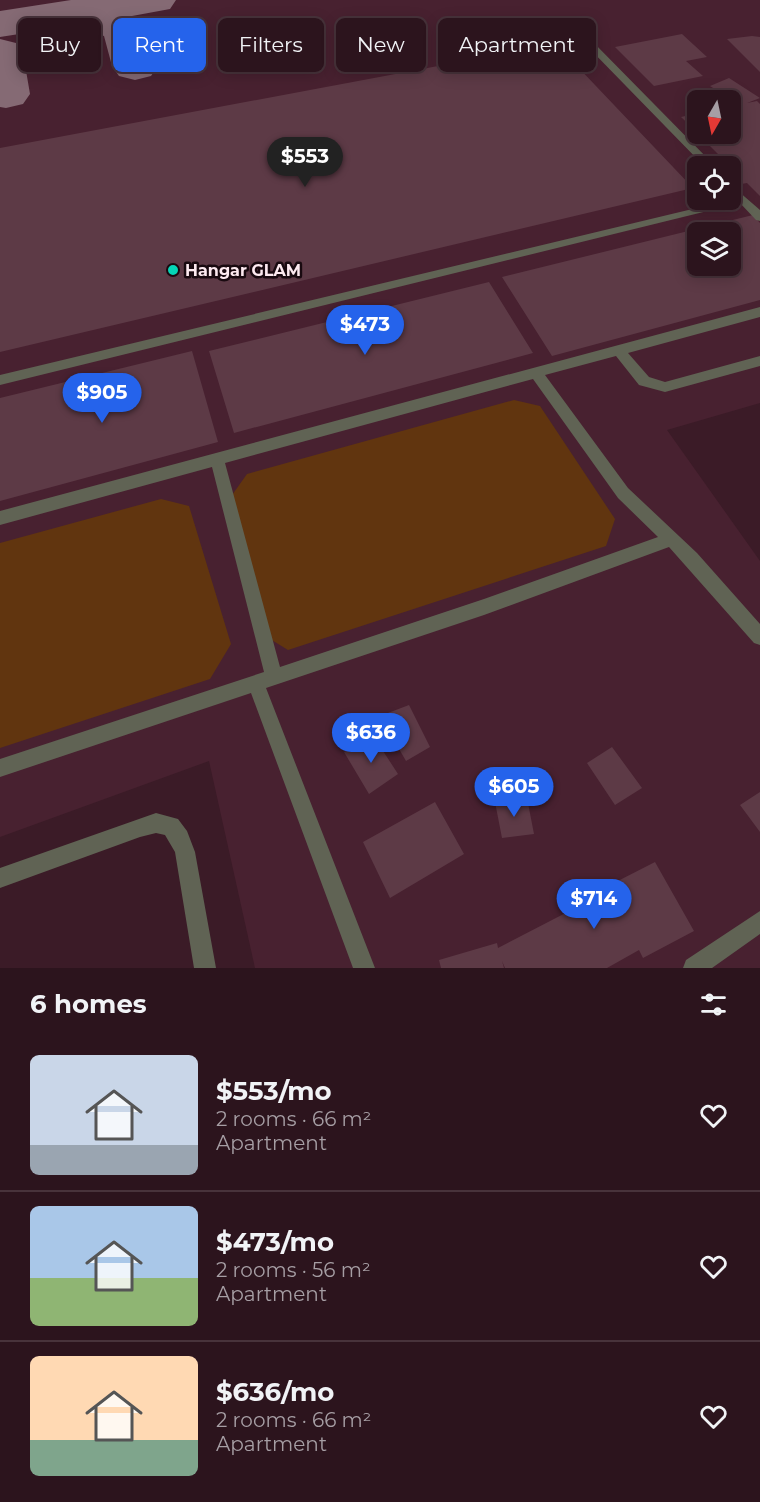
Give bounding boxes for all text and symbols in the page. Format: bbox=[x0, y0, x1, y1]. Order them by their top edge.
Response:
chip: Buy bbox=[18, 18, 101, 72]
chip: Rent bbox=[113, 18, 206, 72]
chip: Filters bbox=[218, 18, 324, 72]
chip: New bbox=[336, 18, 426, 72]
chip: Apartment bbox=[438, 18, 596, 72]
north arrow bbox=[687, 90, 741, 144]
map controls bbox=[687, 90, 741, 276]
pin: $553 bbox=[269, 137, 341, 188]
text: $553 bbox=[281, 144, 329, 168]
button: locate bbox=[687, 156, 741, 210]
button: layers bbox=[687, 222, 741, 276]
place label: Hangar GLAM bbox=[185, 261, 301, 280]
marker: Hangar GLAM bbox=[166, 263, 180, 277]
pin: $473 bbox=[329, 305, 401, 356]
text: $473 bbox=[340, 312, 390, 336]
pin: $905 bbox=[66, 373, 138, 424]
text: $905 bbox=[77, 380, 127, 404]
pin: $636 bbox=[335, 713, 407, 764]
text: $636 bbox=[346, 720, 396, 744]
pin: $605 bbox=[478, 767, 550, 818]
text: $605 bbox=[489, 774, 539, 798]
pin: $714 bbox=[558, 879, 630, 930]
text: $714 bbox=[571, 886, 617, 910]
text: 6 homes bbox=[30, 988, 147, 1020]
icon: filters bbox=[697, 988, 730, 1021]
text: $553/mo bbox=[216, 1075, 332, 1107]
icon: home bbox=[78, 1079, 150, 1151]
icon: heart bbox=[697, 1099, 730, 1132]
text: 2 rooms · 66 m² bbox=[216, 1107, 371, 1131]
text: Apartment bbox=[216, 1131, 327, 1155]
text: $473/mo bbox=[216, 1226, 334, 1258]
icon: home bbox=[78, 1230, 150, 1302]
icon: heart bbox=[697, 1250, 730, 1283]
text: 2 rooms · 56 m² bbox=[216, 1258, 371, 1282]
text: Apartment bbox=[216, 1282, 327, 1306]
text: $636/mo bbox=[216, 1376, 334, 1408]
icon: home bbox=[78, 1380, 150, 1452]
icon: heart bbox=[697, 1400, 730, 1433]
text: 2 rooms · 66 m² bbox=[216, 1408, 371, 1432]
text: Apartment bbox=[216, 1432, 327, 1456]

